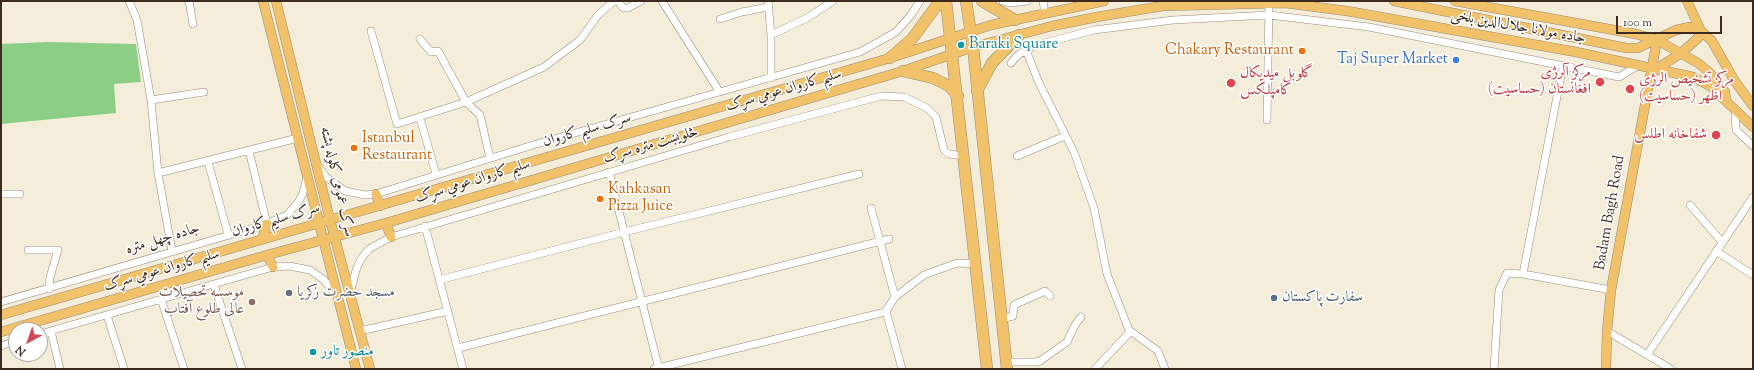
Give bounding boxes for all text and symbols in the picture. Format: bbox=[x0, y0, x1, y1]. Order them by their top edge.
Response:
street label: جاده مولانا جلال‌الدین بلخی bbox=[1449, 7, 1587, 49]
scale bar bbox=[1618, 8, 1724, 34]
text: 100 m bbox=[1623, 14, 1652, 32]
place label: Baraki Square bbox=[969, 36, 1058, 54]
marker: Baraki Square bbox=[956, 40, 966, 50]
place label: Chakary Restaurant bbox=[1165, 42, 1294, 60]
marker: Chakary Restaurant bbox=[1297, 46, 1307, 56]
place label: Taj Super Market bbox=[1337, 51, 1448, 69]
marker: Taj Super Market bbox=[1451, 55, 1461, 65]
place label: مرکز آلرژی (حساسیت) افغانستان bbox=[1488, 64, 1591, 99]
place label: گلوبل میدیکال کامپلکس bbox=[1240, 65, 1313, 100]
street label: سلیم کاروان عومي سړک bbox=[724, 66, 844, 116]
place label: مرکز تشخیص الرژی (حساسیت) اظهر bbox=[1639, 71, 1734, 106]
marker: مرکز آلرژی (حساسیت) افغانستان bbox=[1594, 76, 1606, 88]
marker: گلوبل میدیکال کامپلکس bbox=[1225, 77, 1237, 89]
marker: مرکز تشخیص الرژی (حساسیت) اظهر bbox=[1624, 83, 1636, 95]
street label: سرک سلیم کاروان bbox=[541, 110, 633, 152]
street label: څلویښت متره سړک bbox=[601, 124, 701, 168]
street label: سرک عمومی کلوله پشته bbox=[315, 125, 357, 239]
place label: شفاخانه اطلس bbox=[1634, 126, 1707, 144]
marker: شفاخانه اطلس bbox=[1710, 129, 1722, 141]
place label: Istanbul Restaurant bbox=[362, 130, 432, 165]
marker: Istanbul Restaurant bbox=[349, 143, 359, 153]
street label: Badam Bagh Road bbox=[1592, 154, 1630, 272]
street label: سلیم کاروان عومي سړک bbox=[413, 156, 533, 208]
place label: Kahkasan Pizza Juice bbox=[608, 181, 673, 216]
marker: Kahkasan Pizza Juice bbox=[595, 194, 605, 204]
street label: سرک سلیم کاروان bbox=[230, 200, 322, 242]
street label: جاده چهل متره bbox=[124, 220, 202, 260]
street label: سلیم کاروان عومي سړک bbox=[102, 246, 222, 296]
place label: موسسه تحصیلات عالی طلوع آفتاب bbox=[159, 284, 244, 319]
place label: مسجد حضرت زکریا bbox=[297, 284, 395, 302]
marker: مسجد حضرت زکریا bbox=[284, 288, 294, 298]
place label: سفارت پاکستان bbox=[1282, 289, 1363, 307]
marker: سفارت پاکستان bbox=[1269, 293, 1279, 303]
marker: موسسه تحصیلات عالی طلوع آفتاب bbox=[247, 297, 257, 307]
north arrow bbox=[8, 322, 48, 362]
text: N bbox=[12, 341, 29, 359]
place label: منصور تاور bbox=[321, 343, 374, 361]
marker: منصور تاور bbox=[308, 347, 318, 357]

